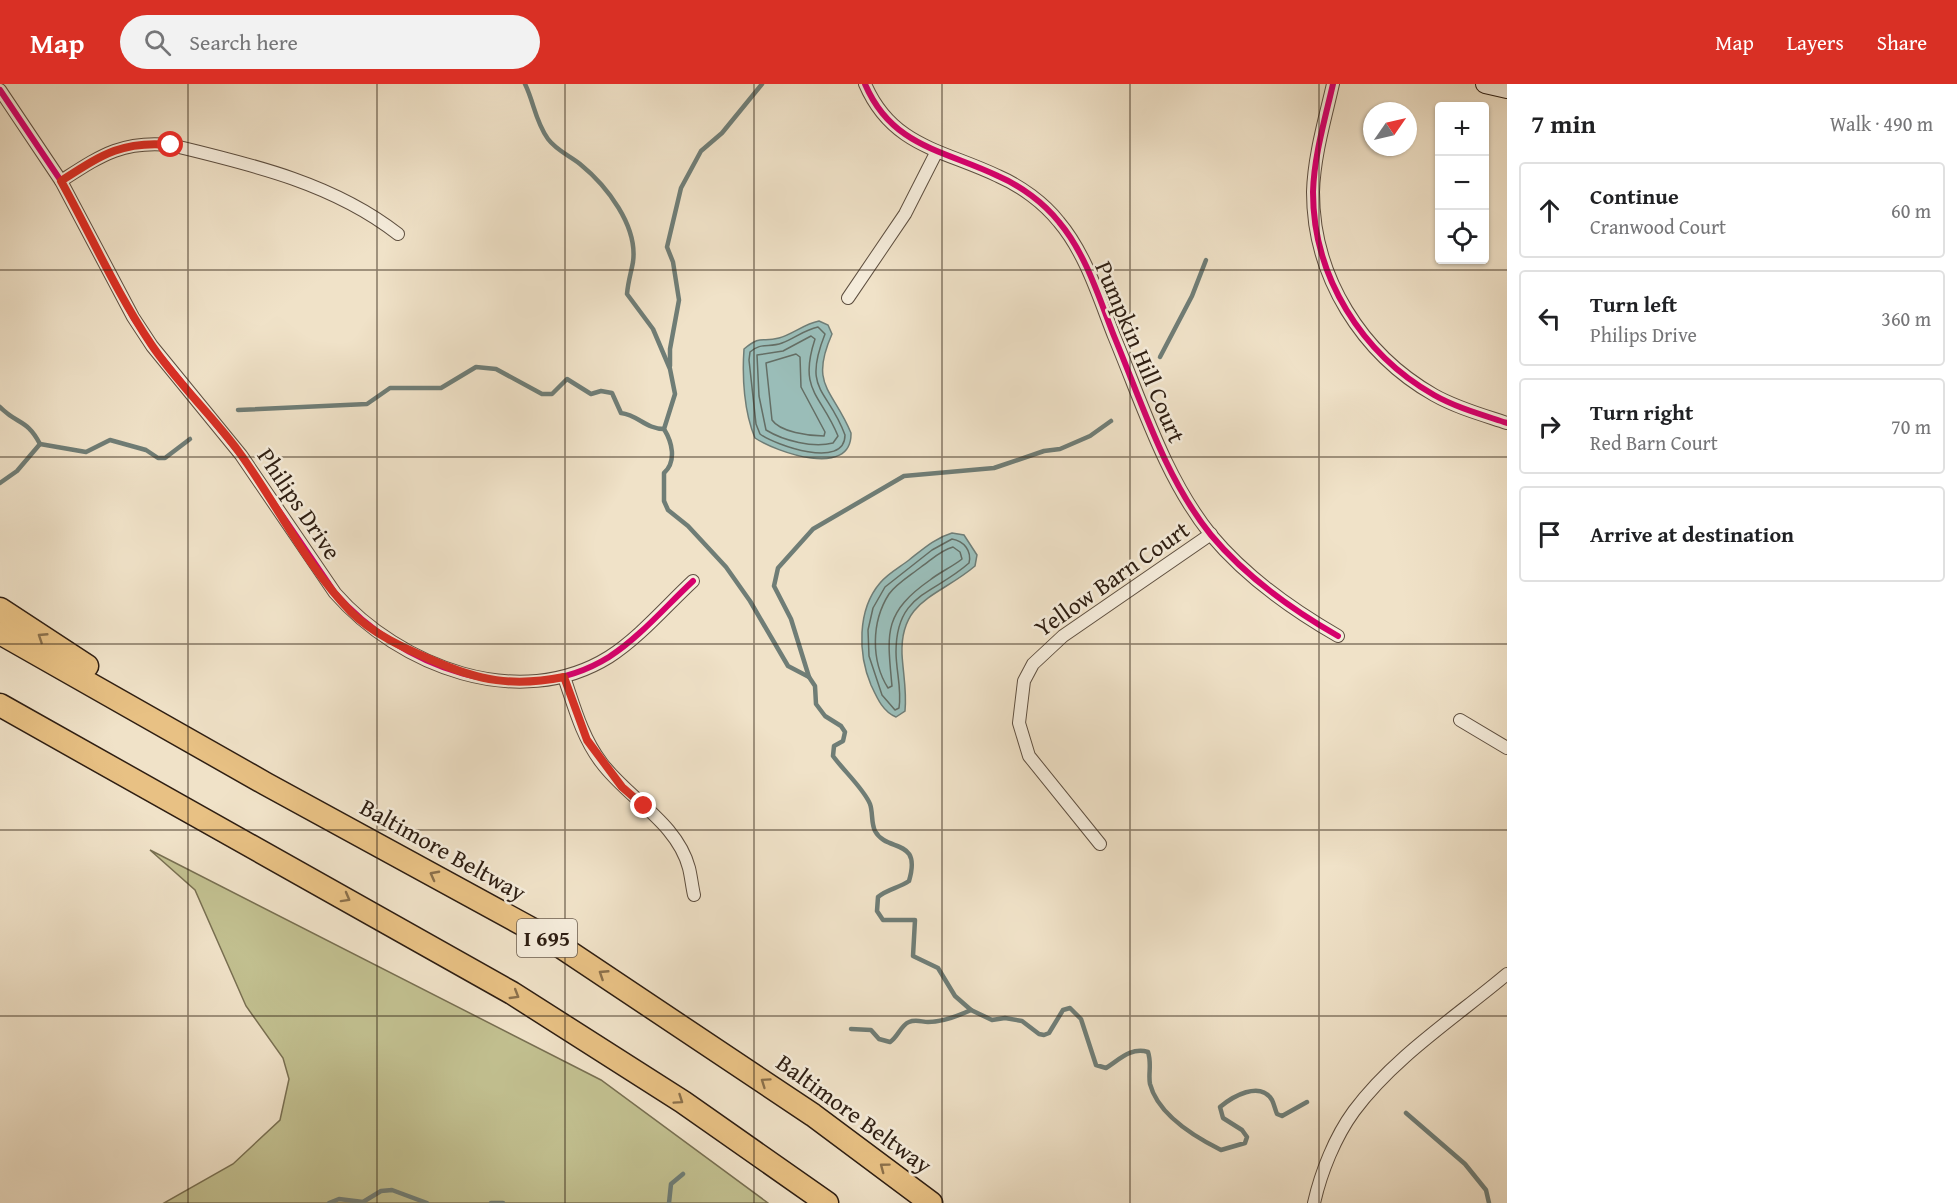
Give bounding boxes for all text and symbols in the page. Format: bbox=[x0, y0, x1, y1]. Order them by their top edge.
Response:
search box bbox=[120, 15, 540, 69]
text: Map bbox=[30, 22, 84, 63]
icon: search bbox=[141, 26, 174, 59]
text: Search here bbox=[189, 26, 298, 58]
text: Map bbox=[1715, 27, 1754, 58]
text: Layers bbox=[1787, 27, 1844, 58]
text: Share bbox=[1877, 27, 1927, 58]
north arrow bbox=[1363, 102, 1417, 156]
map controls bbox=[1435, 102, 1489, 264]
button: + bbox=[1435, 102, 1489, 156]
text: 7 min bbox=[1531, 104, 1596, 143]
text: Walk · 490 m bbox=[1830, 109, 1933, 138]
route start bbox=[157, 131, 183, 157]
button: − bbox=[1435, 156, 1489, 210]
text: Continue bbox=[1590, 180, 1679, 212]
icon: ahead bbox=[1533, 194, 1566, 227]
text: 60 m bbox=[1891, 196, 1931, 225]
button: locate bbox=[1435, 210, 1489, 264]
text: Cranwood Court bbox=[1590, 212, 1726, 241]
street label: Pumpkin Hill Court bbox=[1086, 256, 1195, 448]
text: Turn left bbox=[1590, 288, 1677, 320]
icon: left bbox=[1533, 302, 1566, 335]
text: 360 m bbox=[1881, 304, 1931, 333]
text: Philips Drive bbox=[1590, 320, 1697, 349]
text: Turn right bbox=[1590, 396, 1693, 428]
icon: right bbox=[1533, 410, 1566, 443]
text: 70 m bbox=[1891, 412, 1931, 441]
text: Red Barn Court bbox=[1590, 428, 1718, 457]
street label: Philips Drive bbox=[249, 441, 350, 567]
street label: Yellow Barn Court bbox=[1027, 512, 1197, 645]
icon: arrive bbox=[1533, 518, 1566, 551]
text: Arrive at destination bbox=[1590, 518, 1794, 550]
one-way arrow bbox=[37, 633, 48, 644]
street label: Baltimore Beltway bbox=[354, 789, 533, 910]
route end bbox=[630, 792, 656, 818]
one-way arrow bbox=[430, 871, 441, 882]
one-way arrow bbox=[340, 891, 350, 902]
road number: I 695 bbox=[517, 919, 577, 957]
one-way arrow bbox=[598, 970, 609, 981]
one-way arrow bbox=[509, 988, 519, 1000]
street label: Baltimore Beltway bbox=[769, 1045, 939, 1182]
one-way arrow bbox=[761, 1078, 772, 1089]
one-way arrow bbox=[673, 1093, 684, 1104]
one-way arrow bbox=[880, 1163, 891, 1174]

